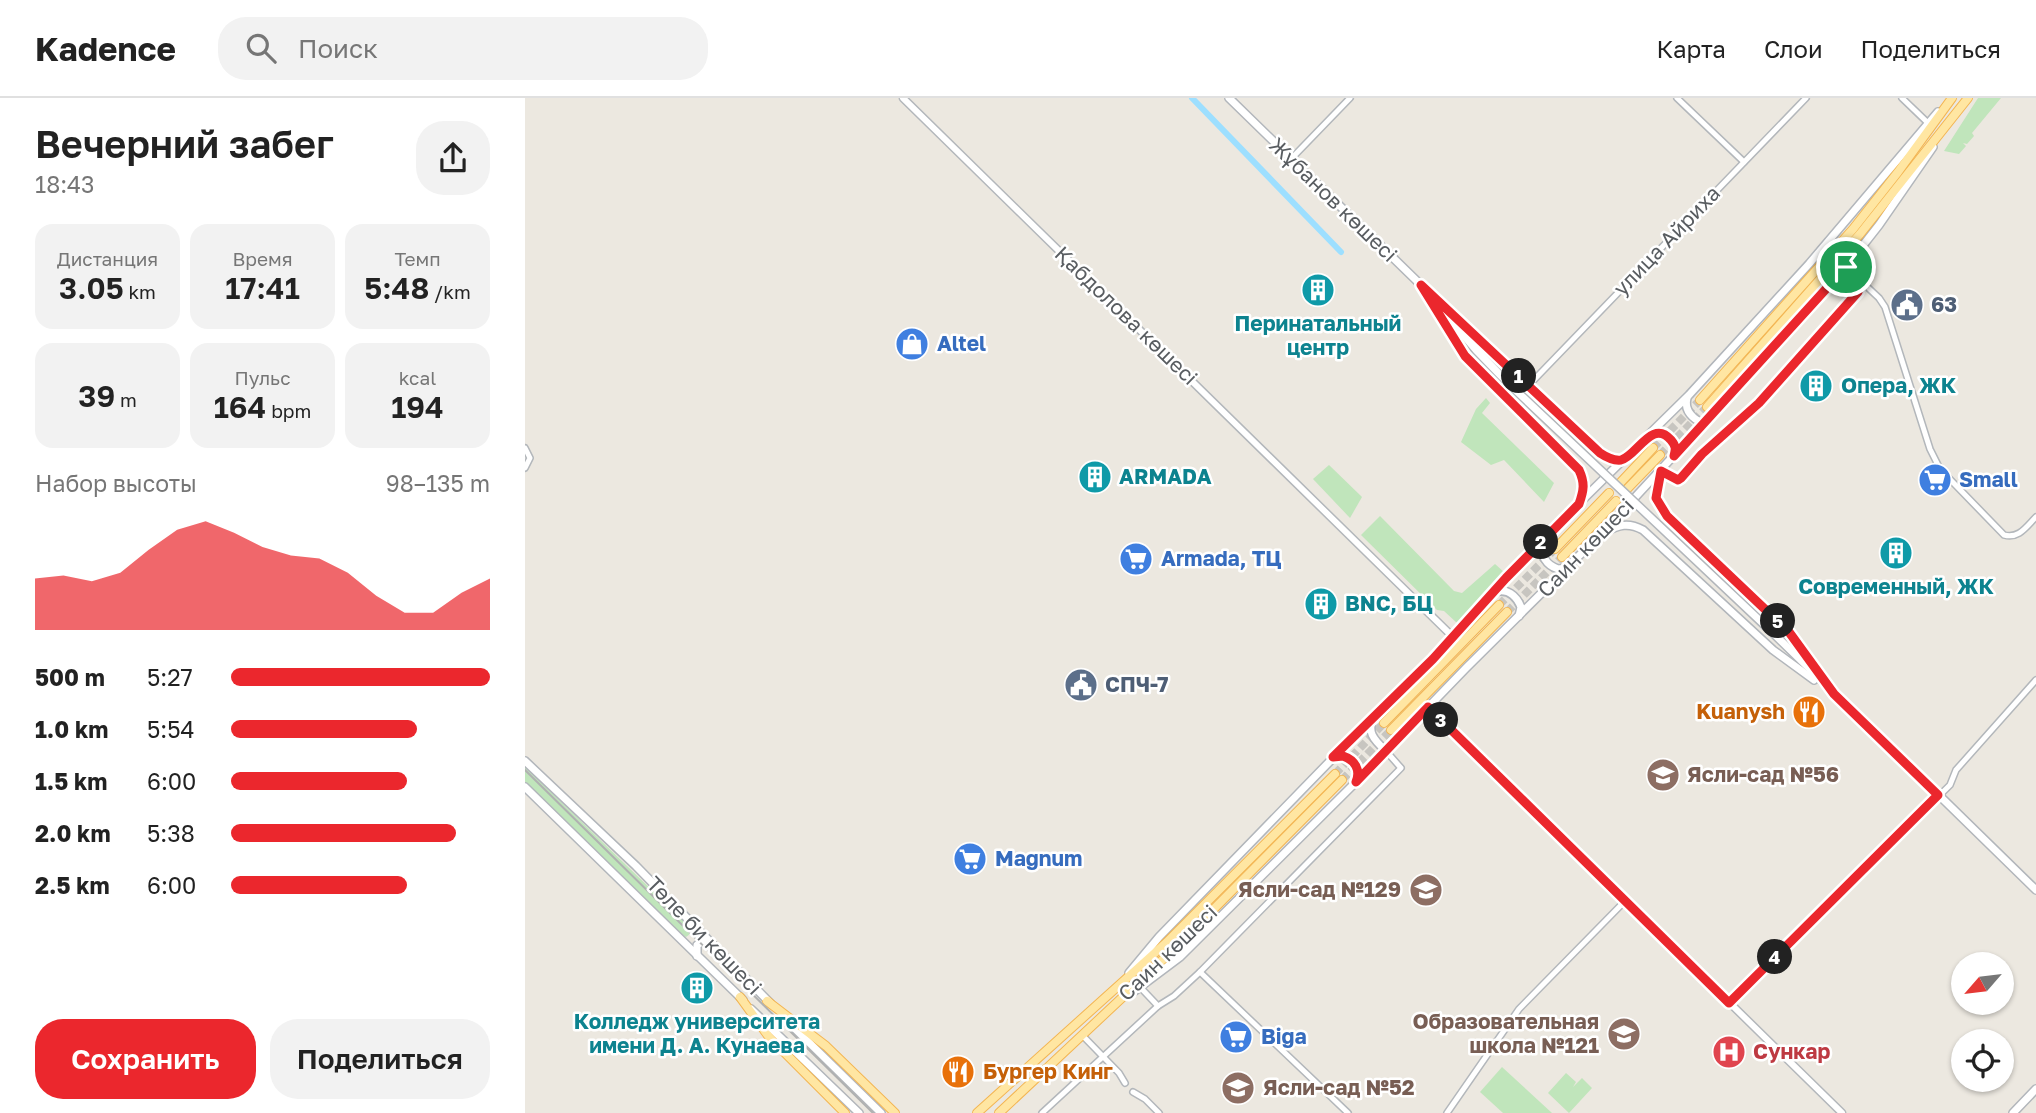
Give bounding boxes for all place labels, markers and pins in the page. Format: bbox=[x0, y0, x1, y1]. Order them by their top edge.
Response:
pin bbox=[1816, 237, 1876, 297]
building icon: Перинатальный центр bbox=[1299, 271, 1337, 309]
public building icon: 63 bbox=[1888, 286, 1926, 324]
place label: 63 bbox=[1931, 291, 1957, 317]
place label: Перинатальный центр bbox=[1235, 310, 1401, 360]
shop icon: Altel bbox=[893, 325, 931, 363]
place label: Altel bbox=[937, 330, 986, 356]
pin: 1 bbox=[1501, 358, 1537, 394]
building icon: Опера, ЖК bbox=[1797, 367, 1835, 405]
place label: Опера, ЖК bbox=[1841, 372, 1957, 398]
building icon: ARMADA bbox=[1076, 458, 1114, 496]
supermarket icon: Small bbox=[1916, 461, 1954, 499]
place label: ARMADA bbox=[1119, 463, 1212, 489]
place label: Small bbox=[1959, 466, 2018, 492]
pin: 2 bbox=[1523, 524, 1559, 560]
building icon: Современный, ЖК bbox=[1877, 534, 1915, 572]
supermarket icon: Armada, ТЦ bbox=[1117, 540, 1155, 578]
place label: Armada, ТЦ bbox=[1161, 545, 1282, 571]
place label: Современный, ЖК bbox=[1798, 573, 1994, 599]
building icon: BNC, БЦ bbox=[1302, 585, 1340, 623]
place label: BNC, БЦ bbox=[1345, 590, 1433, 616]
pin: 5 bbox=[1761, 603, 1795, 638]
public building icon: СПЧ-7 bbox=[1062, 666, 1100, 704]
place label: СПЧ-7 bbox=[1105, 671, 1168, 697]
restaurant icon: Kuanysh bbox=[1790, 693, 1828, 731]
place label: Kuanysh bbox=[1696, 698, 1785, 724]
pin: 3 bbox=[1423, 702, 1459, 738]
school or university icon: Ясли-сад №56 bbox=[1644, 756, 1682, 794]
place label: Ясли-сад №56 bbox=[1687, 761, 1839, 787]
supermarket icon: Magnum bbox=[951, 840, 989, 878]
place label: Magnum bbox=[995, 845, 1082, 871]
school or university icon: Ясли-сад №129 bbox=[1407, 871, 1445, 909]
place label: Ясли-сад №129 bbox=[1238, 876, 1401, 902]
pin: 4 bbox=[1757, 940, 1793, 974]
building icon: Колледж университета имени Д. А. Кунаева bbox=[678, 969, 716, 1007]
place label: Колледж университета имени Д. А. Кунаева bbox=[574, 1008, 820, 1058]
place label: Образовательная школа №121 bbox=[1412, 1008, 1599, 1058]
school or university icon: Образовательная школа №121 bbox=[1605, 1015, 1643, 1053]
supermarket icon: Biga bbox=[1217, 1018, 1255, 1056]
place label: Biga bbox=[1261, 1023, 1307, 1049]
hospital icon: Сункар bbox=[1710, 1033, 1748, 1071]
place label: Сункар bbox=[1753, 1038, 1830, 1064]
restaurant icon: Бургер Кинг bbox=[939, 1053, 977, 1091]
place label: Бургер Кинг bbox=[983, 1058, 1113, 1084]
school or university icon: Ясли-сад №52 bbox=[1219, 1069, 1257, 1107]
place label: Ясли-сад №52 bbox=[1263, 1074, 1415, 1100]

